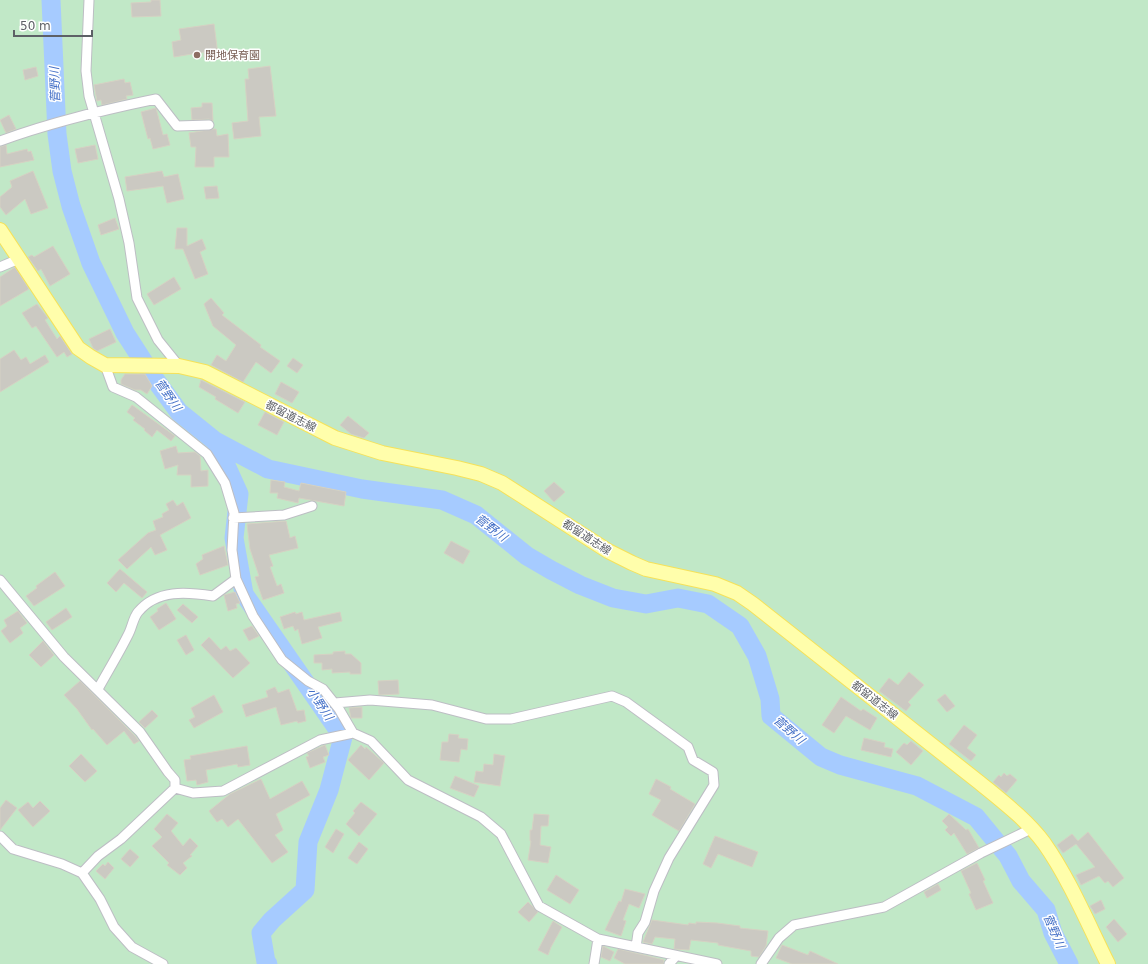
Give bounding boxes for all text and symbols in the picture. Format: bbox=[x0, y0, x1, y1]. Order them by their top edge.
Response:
scale bar bbox=[14, 12, 92, 38]
text: 50 m bbox=[20, 19, 51, 33]
place label: 開地保育園 bbox=[205, 49, 260, 62]
marker: 開地保育園 bbox=[192, 50, 202, 60]
water label: 菅野川 bbox=[47, 65, 63, 103]
water label: 菅野川 bbox=[152, 376, 185, 415]
street label: 都留道志線 bbox=[263, 398, 318, 435]
water label: 菅野川 bbox=[472, 512, 511, 546]
street label: 都留道志線 bbox=[560, 517, 613, 558]
street label: 都留道志線 bbox=[849, 678, 900, 722]
water label: 小野川 bbox=[304, 685, 337, 724]
water label: 菅野川 bbox=[771, 713, 809, 748]
water label: 菅野川 bbox=[1041, 912, 1068, 952]

